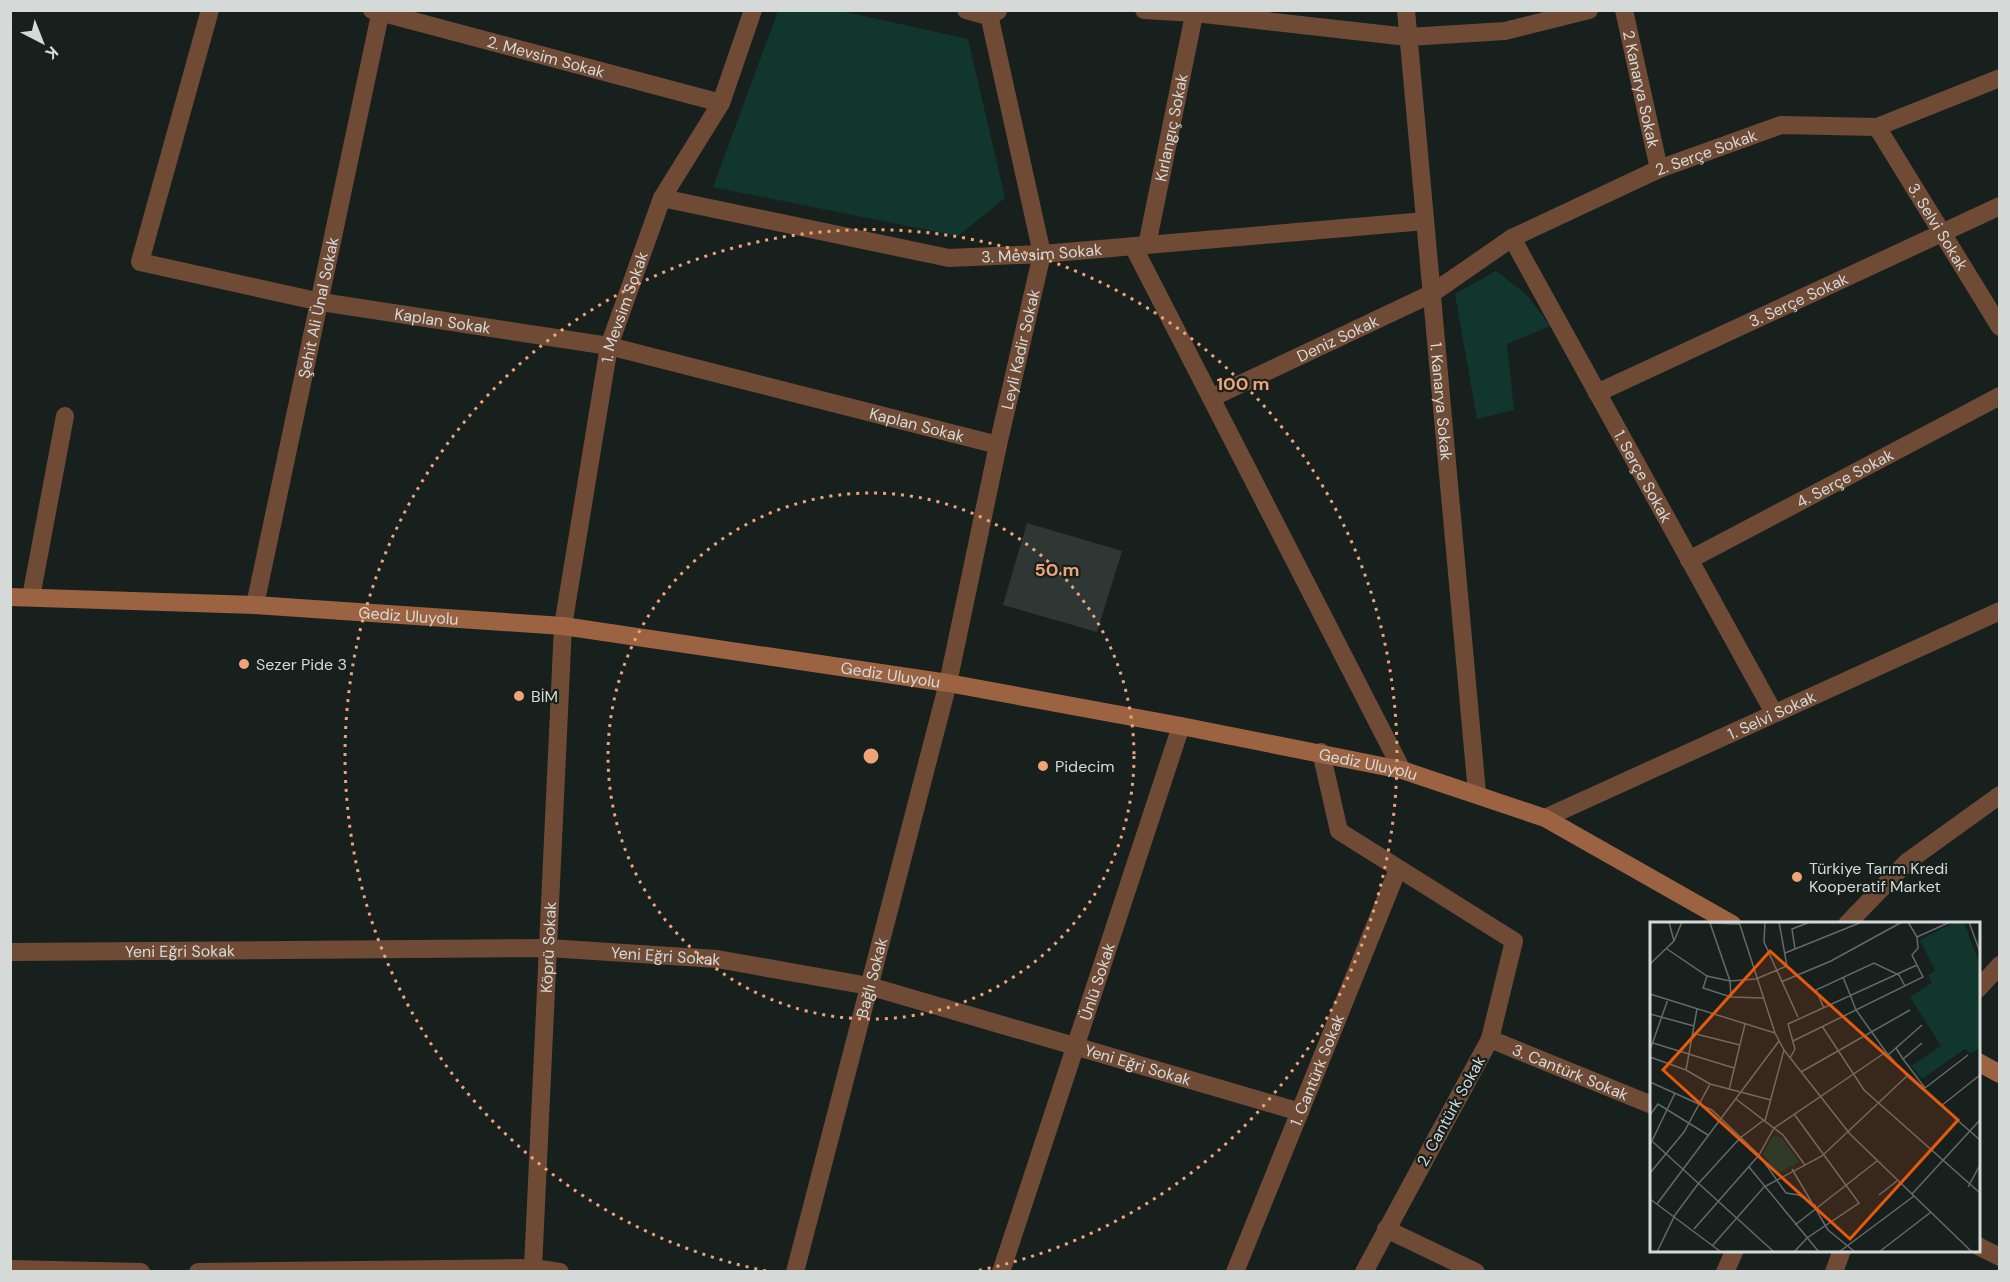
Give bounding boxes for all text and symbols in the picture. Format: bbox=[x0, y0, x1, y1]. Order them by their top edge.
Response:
north arrow bbox=[12, 12, 72, 72]
street label: 2 Kanarya Sokak bbox=[1618, 28, 1665, 150]
street label: 2. Mevsim Sokak bbox=[485, 31, 607, 82]
text: K bbox=[40, 41, 63, 64]
street label: Kırlangıç Sokak bbox=[1150, 72, 1192, 183]
street label: 2. Serçe Sokak bbox=[1652, 124, 1760, 180]
street label: 3. Selvi Sokak bbox=[1903, 179, 1973, 274]
street label: Şehit Ali Ünal Sokak bbox=[293, 235, 343, 380]
street label: 3. Mevsim Sokak bbox=[981, 238, 1103, 267]
street label: 1. Mevsim Sokak bbox=[596, 248, 653, 364]
street label: 3. Serçe Sokak bbox=[1745, 268, 1851, 332]
street label: Leyli Kadir Sokak bbox=[996, 287, 1044, 411]
street label: Kaplan Sokak bbox=[393, 303, 492, 338]
street label: Deniz Sokak bbox=[1293, 310, 1382, 367]
street label: 1. Kanarya Sokak bbox=[1426, 341, 1457, 462]
text: 100 m bbox=[1216, 372, 1270, 396]
street label: Kaplan Sokak bbox=[867, 402, 967, 447]
street label: 1. Serçe Sokak bbox=[1609, 426, 1677, 526]
street label: 4. Serçe Sokak bbox=[1792, 444, 1897, 512]
text: 50 m bbox=[1034, 558, 1080, 582]
street label: Gediz Uluyolu bbox=[358, 602, 459, 629]
place label: Sezer Pide 3 bbox=[256, 654, 347, 675]
marker: Sezer Pide 3 bbox=[237, 657, 251, 671]
street label: Gediz Uluyolu bbox=[839, 657, 942, 692]
place label: BİM bbox=[531, 686, 558, 707]
street label: 1. Selvi Sokak bbox=[1724, 686, 1819, 744]
marker: BİM bbox=[512, 689, 526, 703]
street label: Gediz Uluyolu bbox=[1317, 743, 1420, 785]
centre of rings bbox=[861, 746, 881, 766]
place label: Pidecim bbox=[1055, 756, 1115, 777]
marker: Pidecim bbox=[1036, 759, 1050, 773]
place label: Türkiye Tarım Kredi Kooperatif Market bbox=[1809, 858, 1948, 897]
marker: Türkiye Tarım Kredi Kooperatif Market bbox=[1790, 870, 1804, 884]
street label: Köprü Sokak bbox=[535, 901, 561, 993]
inset map bbox=[1650, 922, 1980, 1252]
street label: Bağlı Sokak bbox=[851, 935, 892, 1020]
street label: Yeni Eğri Sokak bbox=[125, 940, 235, 962]
street label: Ünlü Sokak bbox=[1074, 940, 1119, 1023]
street label: Yeni Eğri Sokak bbox=[610, 942, 721, 970]
street label: 1. Cantürk Sokak bbox=[1285, 1011, 1349, 1129]
street label: Yeni Eğri Sokak bbox=[1082, 1039, 1194, 1090]
street label: 3. Cantürk Sokak bbox=[1509, 1039, 1632, 1105]
street label: 2. Cantürk Sokak bbox=[1412, 1052, 1490, 1170]

